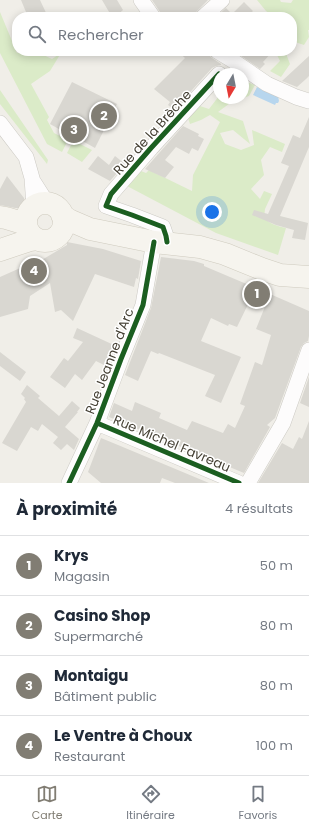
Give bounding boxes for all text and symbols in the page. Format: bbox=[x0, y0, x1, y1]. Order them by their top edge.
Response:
search box bbox=[12, 12, 297, 56]
icon: search bbox=[26, 23, 48, 45]
text: Rechercher bbox=[58, 24, 144, 45]
north arrow bbox=[213, 68, 249, 104]
street label: Rue de la Brèche bbox=[109, 86, 196, 179]
pin: 2 bbox=[91, 101, 117, 131]
pin: 3 bbox=[61, 115, 87, 145]
your location bbox=[202, 202, 222, 222]
pin: 4 bbox=[21, 256, 47, 286]
pin: 1 bbox=[244, 279, 270, 309]
street label: Rue Jeanne d'Arc bbox=[81, 305, 138, 417]
street label: Rue Michel Favreau bbox=[110, 410, 233, 477]
text: À proximité bbox=[16, 497, 117, 521]
text: 4 résultats bbox=[225, 499, 293, 518]
text: Krys bbox=[54, 545, 89, 566]
text: 1 bbox=[27, 556, 31, 575]
text: 50 m bbox=[260, 556, 293, 575]
text: Magasin bbox=[54, 567, 110, 586]
text: Casino Shop bbox=[54, 605, 150, 626]
text: 2 bbox=[25, 616, 33, 635]
text: 80 m bbox=[260, 616, 293, 635]
text: Supermarché bbox=[54, 627, 143, 646]
text: Montaigu bbox=[54, 665, 128, 686]
text: 3 bbox=[25, 676, 33, 695]
text: 80 m bbox=[260, 676, 293, 695]
text: Bâtiment public bbox=[54, 687, 157, 706]
text: Le Ventre à Choux bbox=[54, 725, 192, 746]
text: 4 bbox=[25, 736, 33, 755]
text: 100 m bbox=[256, 736, 293, 755]
text: Restaurant bbox=[54, 747, 125, 766]
tab: Carte bbox=[32, 783, 63, 824]
tab: Itinéraire bbox=[126, 783, 175, 824]
tab: Favoris bbox=[238, 783, 277, 824]

